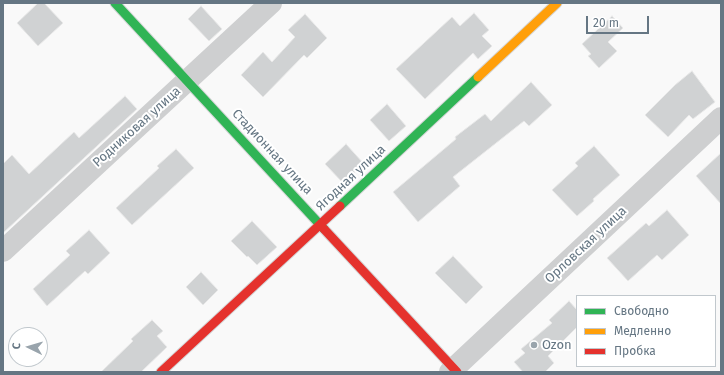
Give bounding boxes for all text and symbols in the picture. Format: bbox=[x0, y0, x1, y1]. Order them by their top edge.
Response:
scale bar bbox=[588, 8, 651, 34]
text: 20 m bbox=[593, 16, 619, 30]
street label: Родниковая улица bbox=[90, 83, 184, 171]
street label: Стадионная улица bbox=[228, 106, 316, 198]
street label: Ягодная улица bbox=[313, 142, 389, 214]
street label: Орловская улица bbox=[542, 203, 630, 287]
legend bbox=[576, 295, 716, 367]
text: Свободно bbox=[614, 304, 669, 318]
text: Медленно bbox=[614, 324, 671, 338]
north arrow bbox=[8, 327, 48, 367]
place label: Ozon bbox=[542, 337, 572, 353]
marker: Ozon bbox=[529, 340, 539, 350]
text: С bbox=[10, 342, 23, 350]
text: Пробка bbox=[614, 344, 656, 358]

